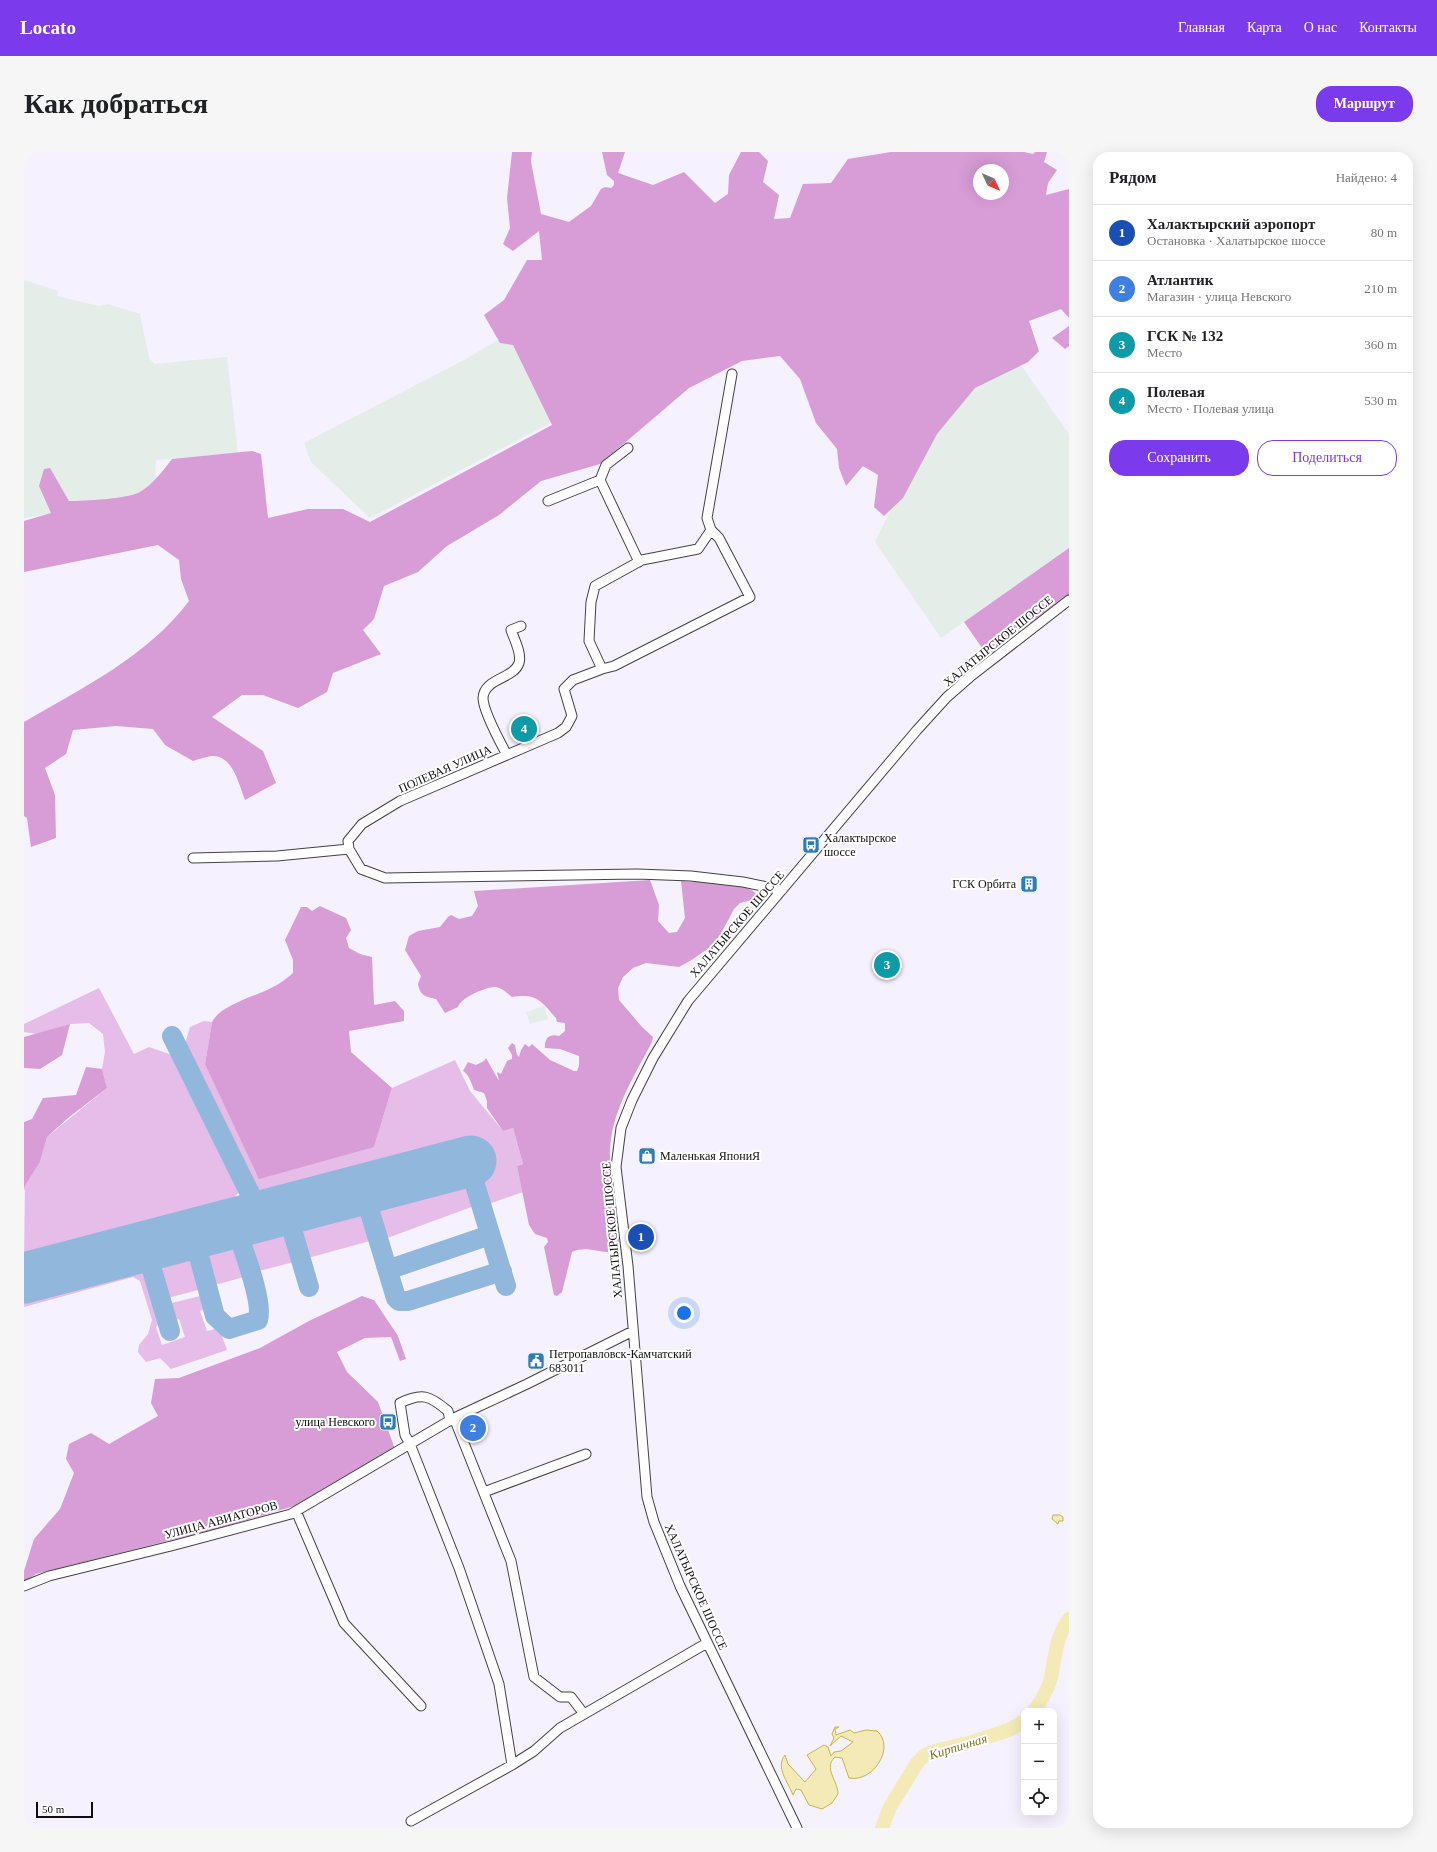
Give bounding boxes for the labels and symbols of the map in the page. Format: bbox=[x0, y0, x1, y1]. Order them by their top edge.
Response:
north arrow bbox=[973, 164, 1009, 200]
street label: ХАЛАТЫРСКОЕ ШОССЕ bbox=[940, 593, 1056, 689]
pin: 4 bbox=[511, 714, 537, 744]
street label: ПОЛЕВАЯ УЛИЦА bbox=[396, 742, 494, 796]
place label: Халактырское шоссе bbox=[824, 831, 896, 859]
bus stop icon: Халактырское шоссе bbox=[801, 835, 821, 855]
street label: ХАЛАТЫРСКОЕ ШОССЕ bbox=[687, 868, 787, 980]
building icon: ГСК Орбита bbox=[1019, 874, 1039, 894]
place label: ГСК Орбита bbox=[952, 877, 1017, 891]
pin: 3 bbox=[874, 950, 900, 980]
shop icon: Маленькая ЯпониЯ bbox=[637, 1146, 657, 1166]
place label: Маленькая ЯпониЯ bbox=[660, 1149, 760, 1163]
street label: ХАЛАТЫРСКОЕ ШОССЕ bbox=[599, 1161, 625, 1299]
pin: 1 bbox=[628, 1222, 654, 1252]
your location bbox=[674, 1303, 694, 1323]
place label: Петропавловск-Камчатский 683011 bbox=[549, 1347, 692, 1375]
public building icon: Петропавловск-Камчатский 683011 bbox=[526, 1351, 546, 1371]
bus stop icon: улица Невского bbox=[378, 1412, 398, 1432]
pin: 2 bbox=[460, 1413, 486, 1443]
place label: улица Невского bbox=[296, 1415, 375, 1429]
street label: УЛИЦА АВИАТОРОВ bbox=[163, 1498, 279, 1542]
street label: ХАЛАТЫРСКОЕ ШОССЕ bbox=[662, 1522, 730, 1652]
water label: Кирпичная bbox=[926, 1731, 989, 1763]
scale bar bbox=[36, 1800, 93, 1819]

